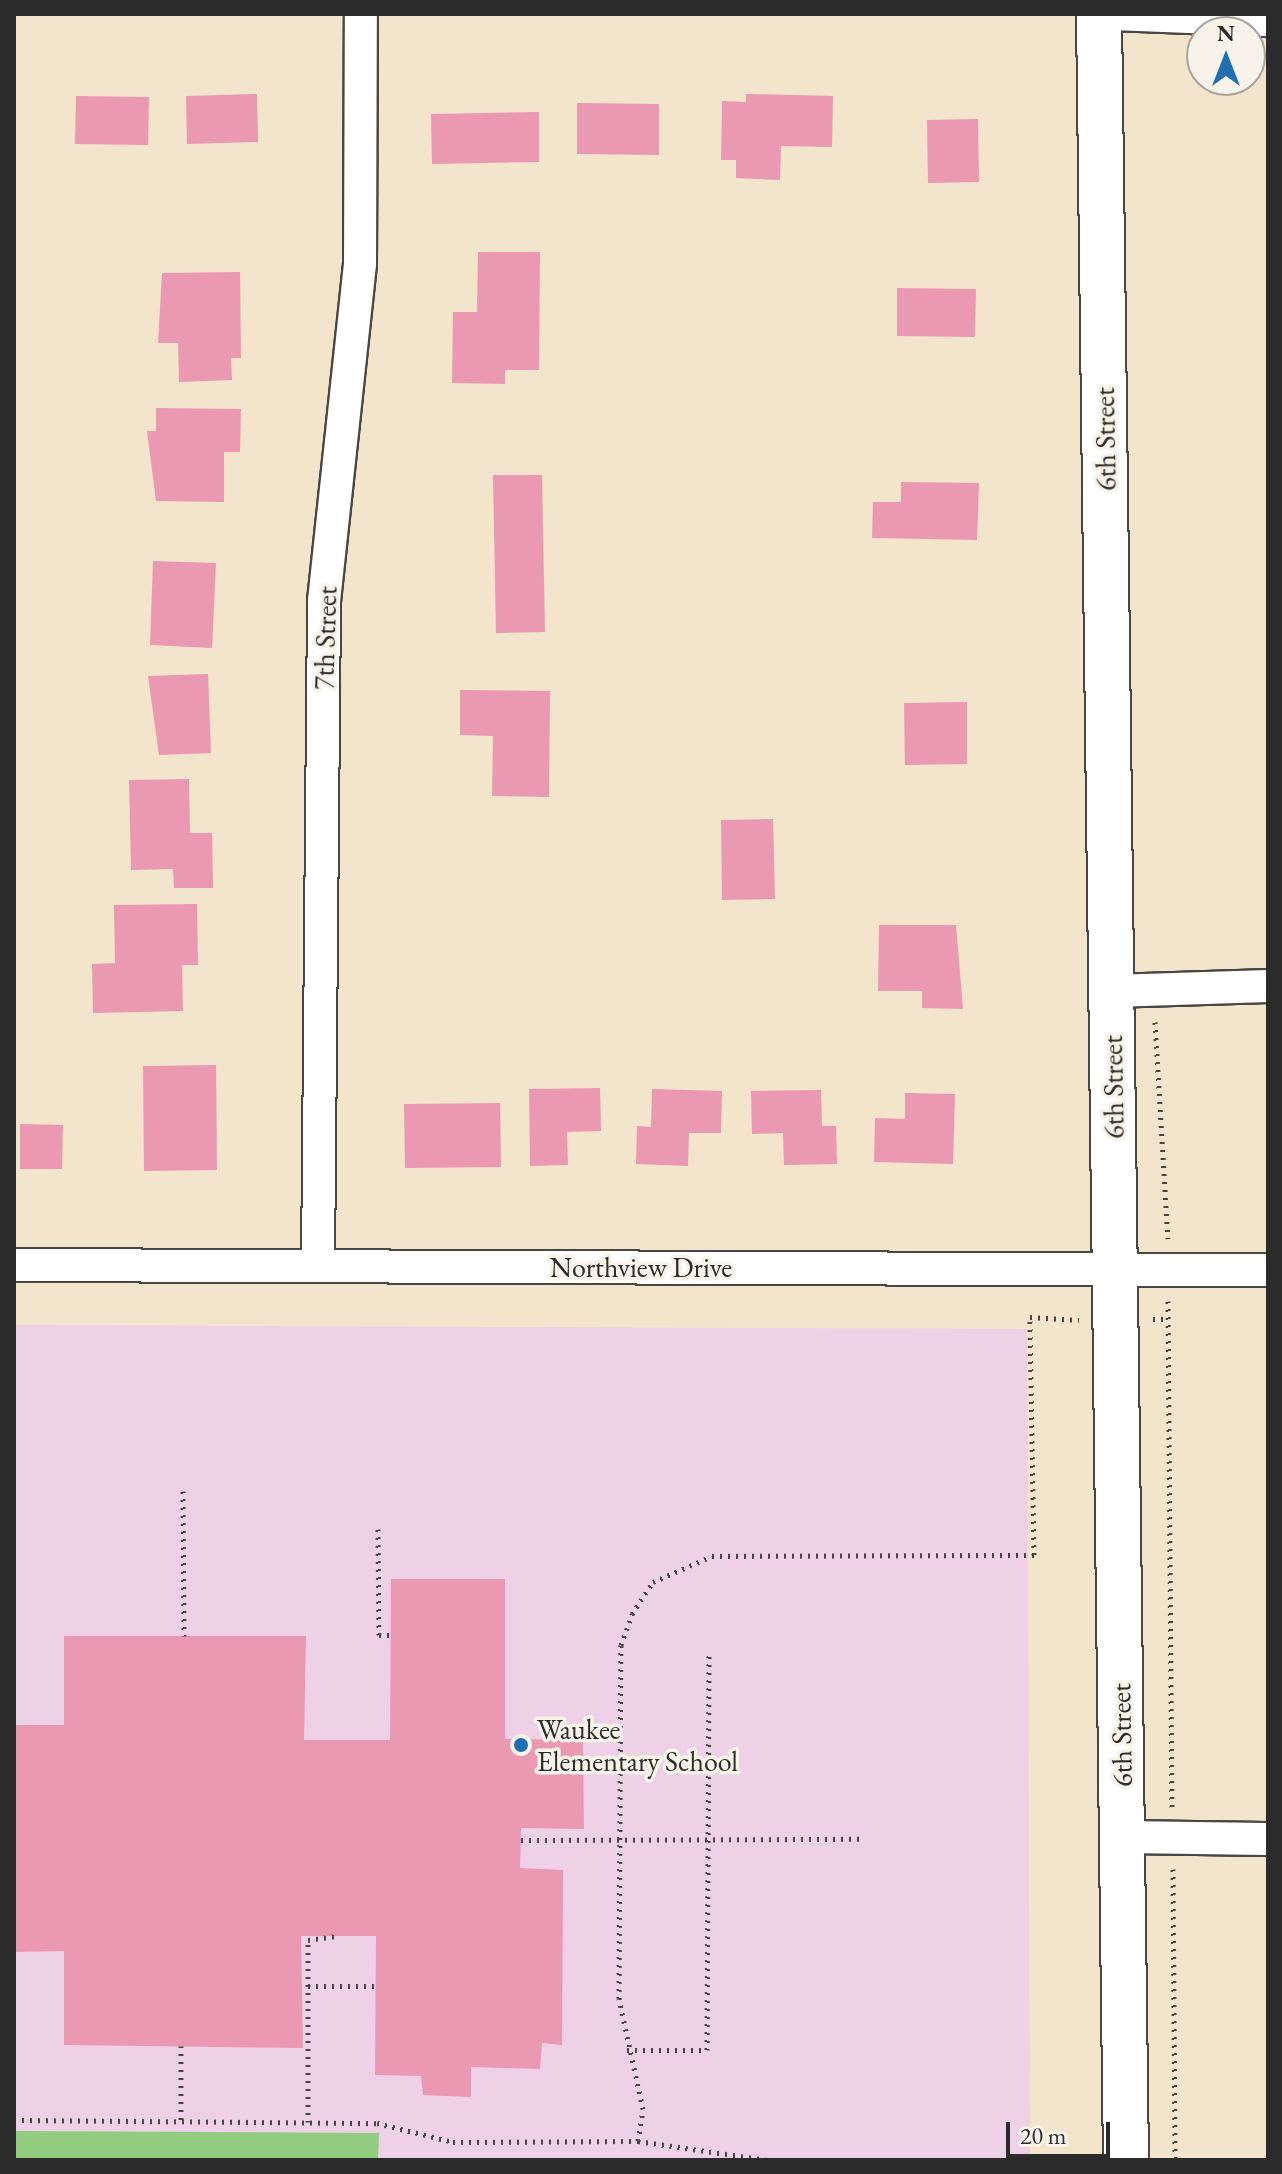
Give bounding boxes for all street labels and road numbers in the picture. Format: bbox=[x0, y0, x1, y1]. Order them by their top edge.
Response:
street label: 6th Street bbox=[1087, 387, 1123, 491]
street label: 7th Street bbox=[306, 586, 344, 690]
street label: 6th Street bbox=[1095, 1035, 1131, 1139]
street label: Northview Drive bbox=[550, 1250, 732, 1284]
street label: 6th Street bbox=[1103, 1683, 1139, 1787]

